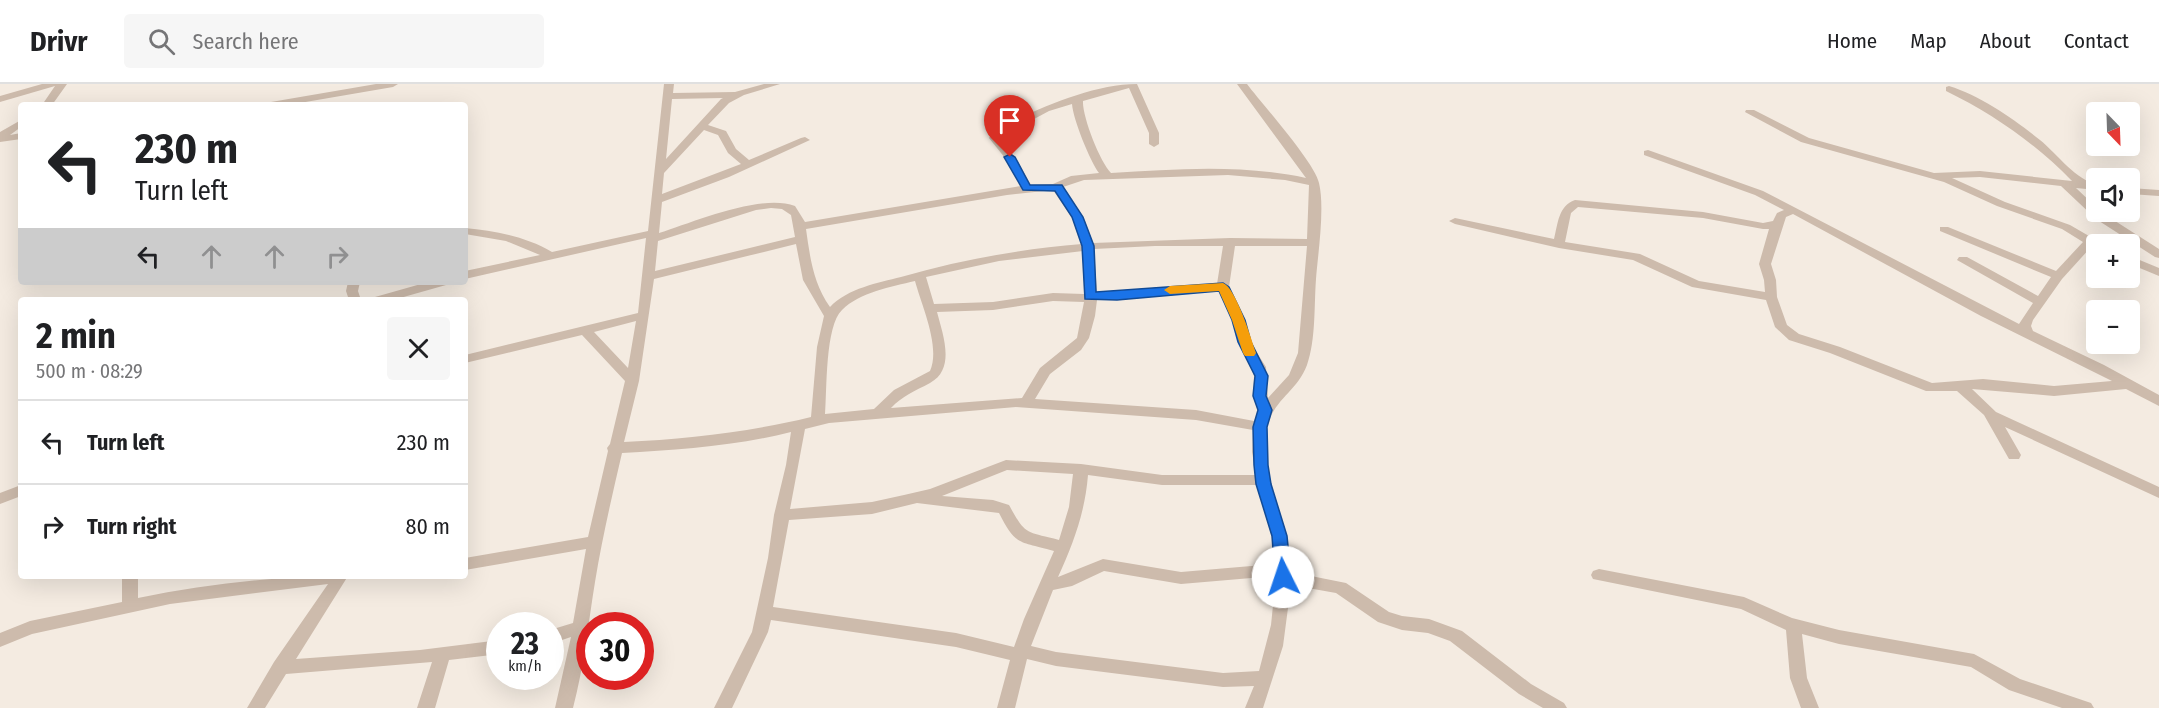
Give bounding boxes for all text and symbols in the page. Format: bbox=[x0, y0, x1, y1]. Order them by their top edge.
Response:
search box bbox=[124, 14, 544, 68]
text: Drivr bbox=[30, 25, 88, 58]
icon: search bbox=[145, 25, 178, 58]
text: Search here bbox=[193, 28, 299, 55]
text: Home bbox=[1827, 28, 1877, 54]
text: Map bbox=[1910, 28, 1947, 54]
text: About bbox=[1980, 28, 2031, 54]
text: Contact bbox=[2064, 28, 2129, 54]
pin bbox=[984, 95, 1035, 157]
north arrow bbox=[2086, 102, 2140, 156]
map controls bbox=[2086, 102, 2140, 354]
icon: arrive bbox=[993, 104, 1026, 137]
text: 230 m bbox=[135, 124, 238, 174]
icon: left bbox=[36, 126, 114, 204]
button: sound bbox=[2086, 168, 2140, 222]
text: Turn left bbox=[135, 175, 228, 207]
button: + bbox=[2086, 234, 2140, 288]
icon: left bbox=[132, 240, 165, 273]
icon: ahead bbox=[195, 240, 228, 273]
icon: ahead bbox=[258, 240, 291, 273]
icon: right bbox=[321, 240, 354, 273]
button: − bbox=[2086, 300, 2140, 354]
text: 2 min bbox=[36, 314, 116, 358]
button: close bbox=[387, 317, 450, 380]
text: 500 m · 08:29 bbox=[36, 359, 143, 383]
icon: left bbox=[36, 426, 69, 459]
text: Turn left bbox=[87, 429, 165, 456]
text: 230 m bbox=[397, 429, 450, 456]
icon: right bbox=[36, 510, 69, 543]
text: Turn right bbox=[87, 513, 176, 540]
text: 80 m bbox=[405, 513, 450, 540]
position arrow bbox=[1251, 545, 1315, 609]
speed limit sign: 30 bbox=[576, 612, 654, 690]
text: 23 bbox=[511, 626, 539, 662]
text: km/h bbox=[508, 657, 542, 675]

